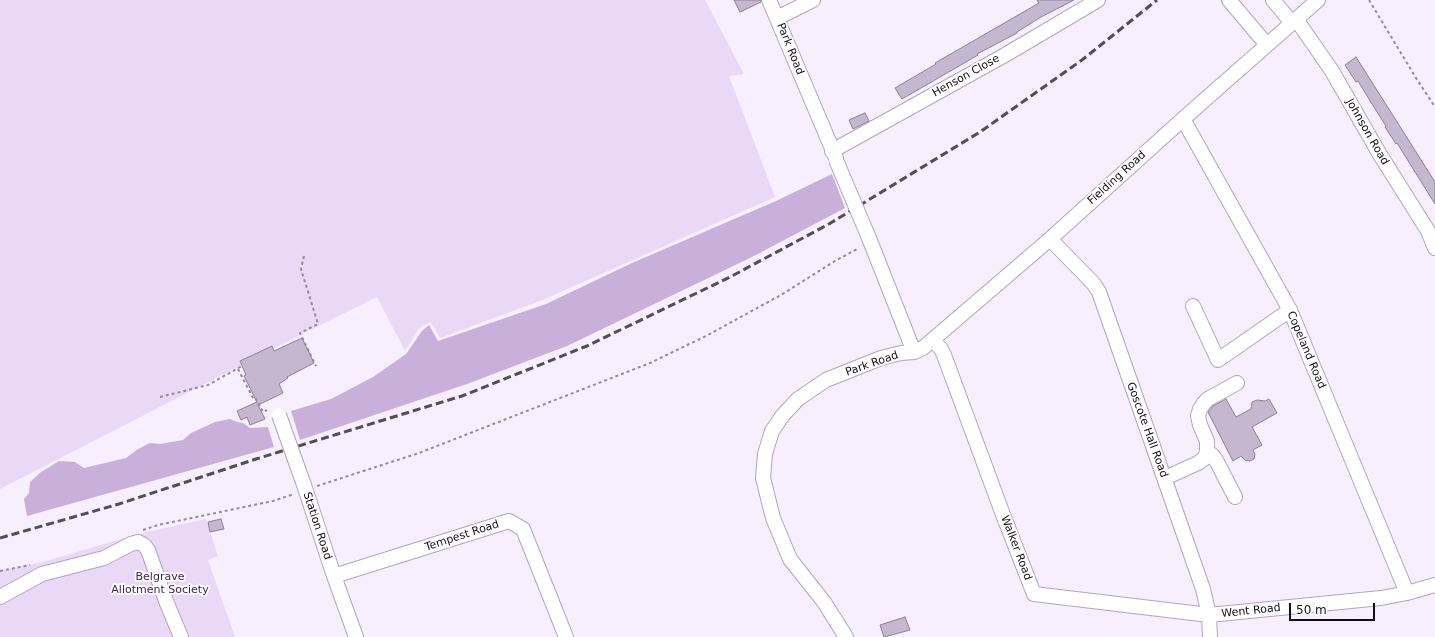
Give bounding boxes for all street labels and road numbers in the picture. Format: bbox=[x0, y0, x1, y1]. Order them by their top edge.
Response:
street label: Park Road bbox=[774, 21, 806, 77]
street label: Henson Close bbox=[930, 52, 1002, 100]
street label: Johnson Road bbox=[1343, 96, 1391, 168]
street label: Fielding Road bbox=[1085, 149, 1149, 207]
street label: Copeland Road bbox=[1284, 309, 1328, 391]
street label: Park Road bbox=[844, 349, 900, 379]
street label: Goscote Hall Road bbox=[1124, 380, 1170, 480]
street label: Station Road bbox=[300, 491, 334, 561]
street label: Walker Road bbox=[998, 514, 1034, 582]
street label: Tempest Road bbox=[423, 518, 501, 554]
street label: Went Road bbox=[1221, 601, 1281, 621]

